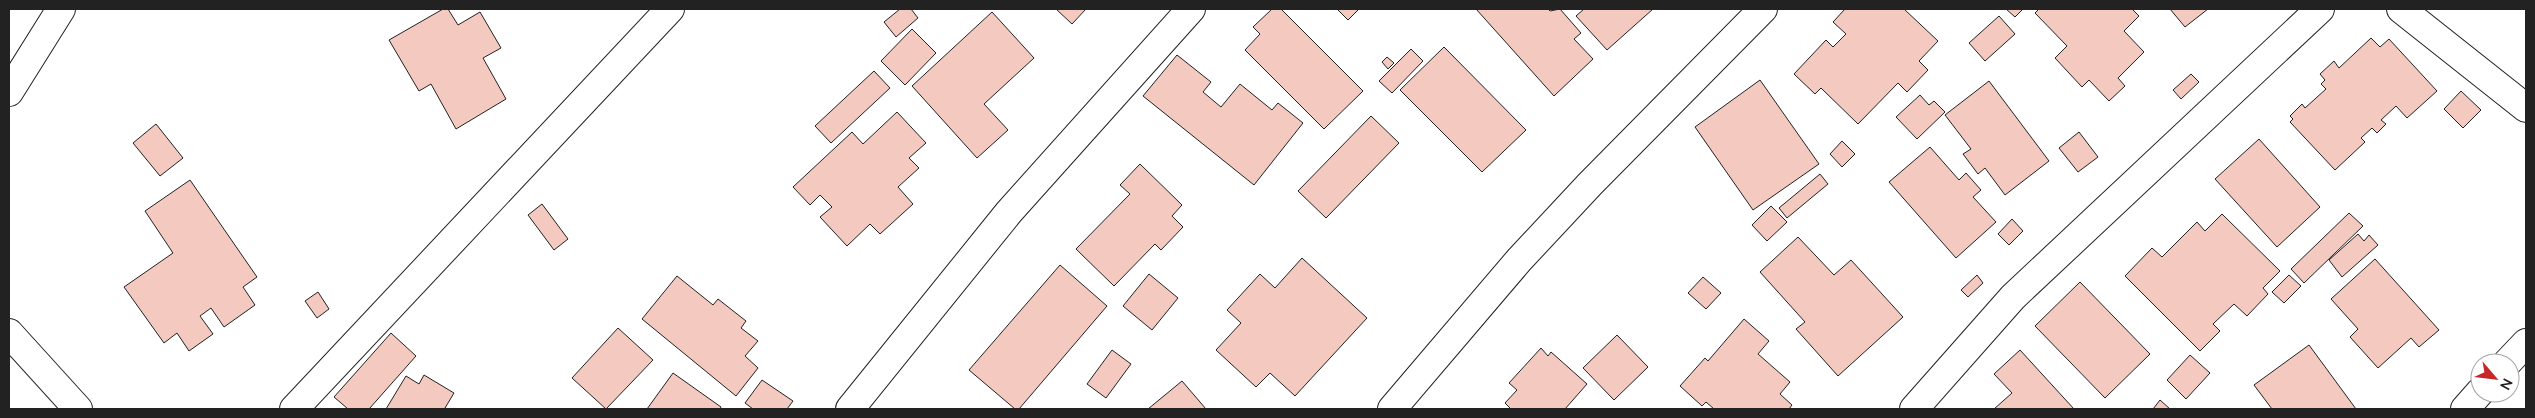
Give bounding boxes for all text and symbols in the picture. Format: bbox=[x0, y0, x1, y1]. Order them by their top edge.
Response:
north arrow bbox=[2470, 353, 2520, 403]
text: N bbox=[2495, 375, 2517, 393]

